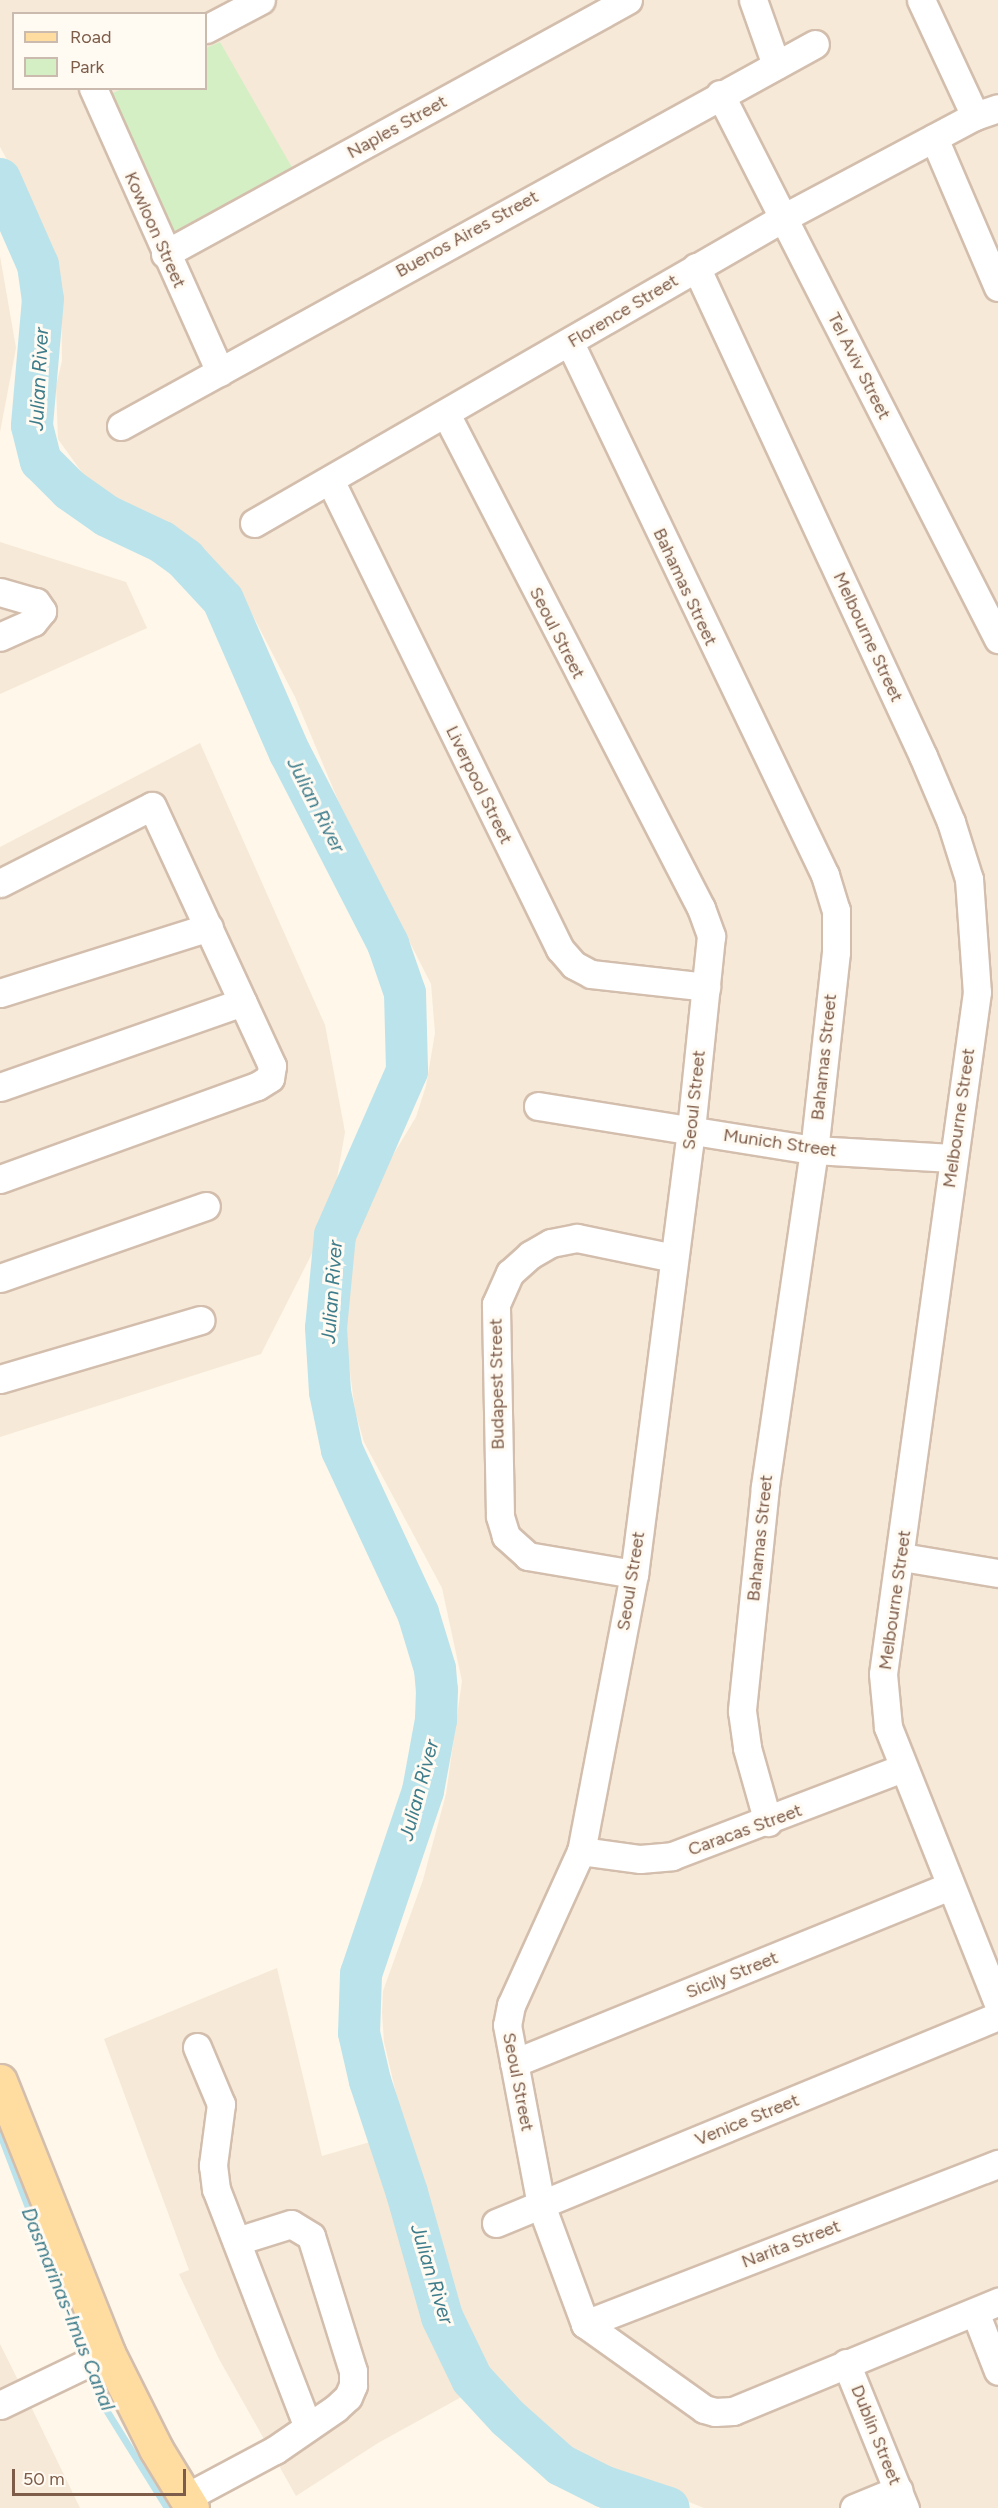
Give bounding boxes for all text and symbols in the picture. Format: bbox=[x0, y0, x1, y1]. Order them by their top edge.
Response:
legend bbox=[12, 12, 207, 90]
text: Road bbox=[70, 26, 111, 48]
text: Park bbox=[70, 56, 104, 78]
street label: Naples Street bbox=[343, 91, 451, 163]
street label: Kowloon Street bbox=[120, 169, 190, 291]
street label: Buenos Aires Street bbox=[392, 186, 542, 282]
street label: Florence Street bbox=[564, 270, 682, 352]
street label: Tel Aviv Street bbox=[823, 309, 895, 423]
water label: Julian River bbox=[24, 327, 54, 431]
street label: Bahamas Street bbox=[648, 525, 722, 649]
street label: Melbourne Street bbox=[828, 569, 908, 705]
street label: Seoul Street bbox=[525, 583, 589, 683]
street label: Liverpool Street bbox=[441, 722, 517, 848]
water label: Julian River bbox=[282, 753, 350, 857]
street label: Bahamas Street bbox=[807, 993, 841, 1121]
street label: Melbourne Street bbox=[939, 1047, 979, 1189]
street label: Seoul Street bbox=[678, 1049, 710, 1151]
street label: Munich Street bbox=[722, 1124, 838, 1162]
water label: Julian River bbox=[316, 1240, 348, 1344]
street label: Budapest Street bbox=[485, 1318, 509, 1450]
street label: Bahamas Street bbox=[743, 1474, 777, 1602]
street label: Melbourne Street bbox=[875, 1529, 915, 1671]
street label: Seoul Street bbox=[612, 1530, 650, 1632]
water label: Julian River bbox=[394, 1737, 444, 1843]
street label: Caracas Street bbox=[685, 1799, 805, 1861]
street label: Sicily Street bbox=[683, 1947, 781, 2003]
street label: Seoul Street bbox=[498, 2031, 538, 2133]
street label: Venice Street bbox=[692, 2089, 802, 2151]
water label: Dasmarinas-Imus Canal bbox=[16, 2204, 120, 2414]
street label: Narita Street bbox=[739, 2215, 843, 2273]
water label: Julian River bbox=[405, 2221, 459, 2327]
street label: Dublin Street bbox=[846, 2382, 906, 2488]
scale bar bbox=[15, 2457, 189, 2495]
text: 50 m bbox=[23, 2468, 65, 2490]

